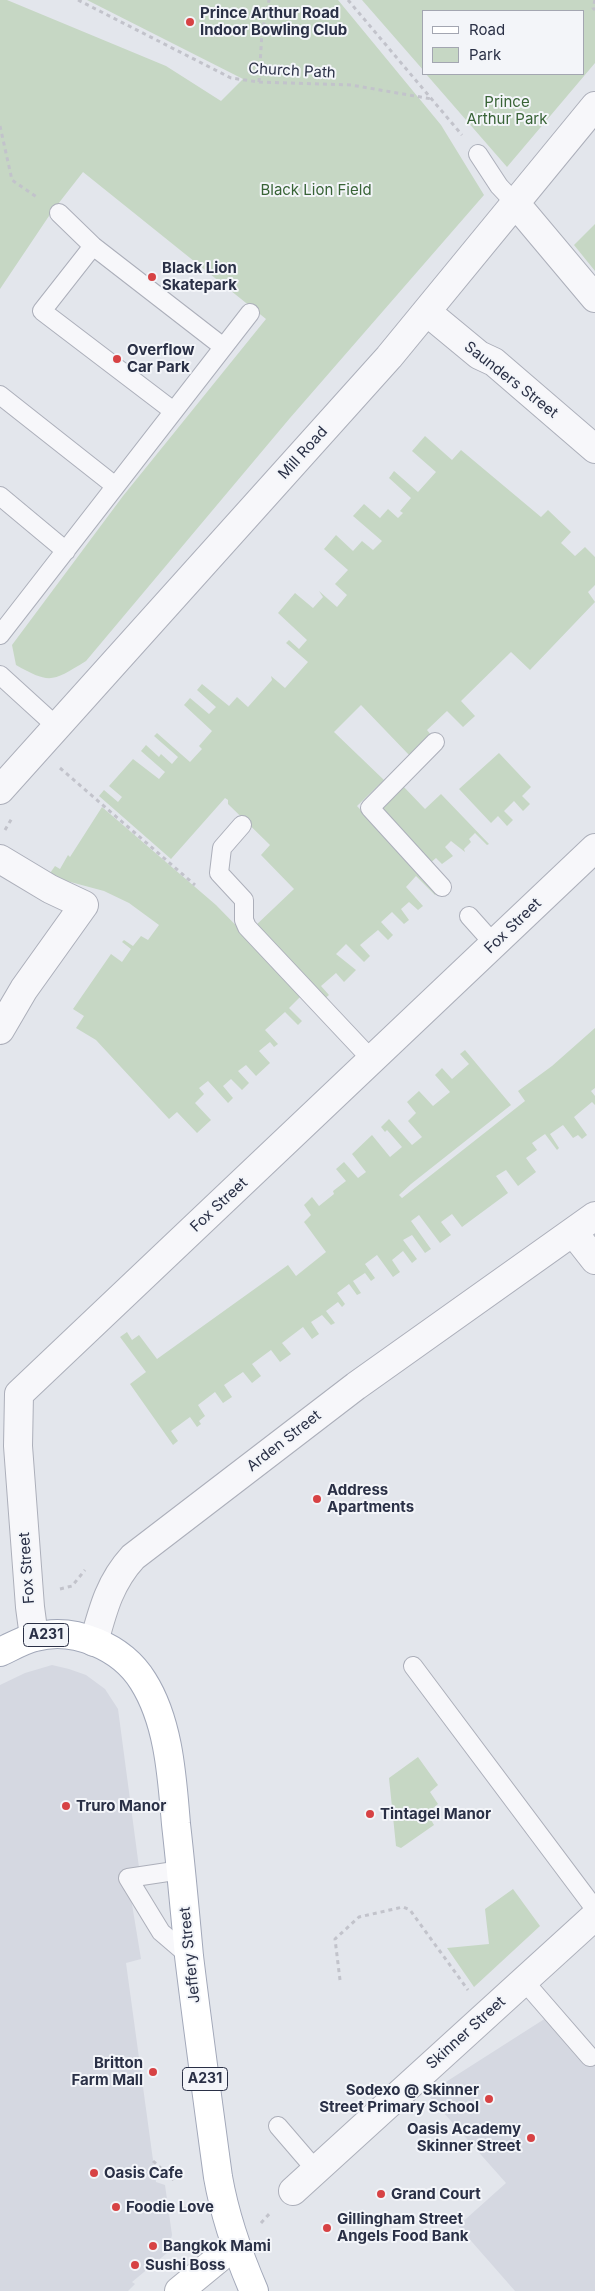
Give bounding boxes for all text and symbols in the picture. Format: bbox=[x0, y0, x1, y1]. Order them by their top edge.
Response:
place label: Prince Arthur Road Indoor Bowling Club bbox=[200, 4, 347, 39]
legend bbox=[422, 10, 585, 75]
marker: Prince Arthur Road Indoor Bowling Club bbox=[184, 16, 196, 28]
text: Road bbox=[469, 20, 505, 39]
text: Park bbox=[469, 45, 501, 64]
street label: Church Path bbox=[248, 60, 336, 82]
park label: Prince Arthur Park bbox=[467, 93, 547, 128]
park label: Black Lion Field bbox=[260, 181, 372, 199]
place label: Black Lion Skatepark bbox=[162, 259, 237, 294]
marker: Black Lion Skatepark bbox=[146, 271, 158, 283]
street label: Saunders Street bbox=[461, 338, 561, 422]
place label: Overflow Car Park bbox=[127, 341, 194, 376]
marker: Overflow Car Park bbox=[111, 353, 123, 365]
street label: Mill Road bbox=[275, 423, 331, 483]
street label: Fox Street bbox=[481, 895, 545, 957]
street label: Fox Street bbox=[187, 1174, 251, 1236]
street label: Arden Street bbox=[243, 1406, 325, 1476]
place label: Address Apartments bbox=[327, 1481, 414, 1516]
marker: Address Apartments bbox=[311, 1493, 323, 1505]
street label: Fox Street bbox=[16, 1532, 38, 1604]
road number: A231 bbox=[23, 1624, 68, 1646]
place label: Truro Manor bbox=[76, 1797, 166, 1815]
marker: Truro Manor bbox=[60, 1800, 72, 1812]
place label: Tintagel Manor bbox=[380, 1805, 491, 1823]
marker: Tintagel Manor bbox=[364, 1808, 376, 1820]
street label: Jeffery Street bbox=[176, 1906, 204, 2004]
street label: Skinner Street bbox=[423, 1993, 509, 2073]
place label: Britton Farm Mall bbox=[71, 2054, 143, 2089]
marker: Britton Farm Mall bbox=[147, 2066, 159, 2078]
road number: A231 bbox=[182, 2068, 228, 2090]
place label: Sodexo @ Skinner Street Primary School bbox=[319, 2081, 479, 2116]
marker: Sodexo @ Skinner Street Primary School bbox=[483, 2093, 495, 2105]
place label: Oasis Academy Skinner Street bbox=[407, 2120, 521, 2155]
marker: Oasis Academy Skinner Street bbox=[525, 2132, 537, 2144]
place label: Oasis Cafe bbox=[104, 2164, 183, 2182]
marker: Oasis Cafe bbox=[88, 2167, 100, 2179]
place label: Grand Court bbox=[391, 2185, 481, 2203]
marker: Grand Court bbox=[375, 2188, 387, 2200]
place label: Foodie Love bbox=[126, 2198, 214, 2216]
marker: Foodie Love bbox=[110, 2201, 122, 2213]
place label: Gillingham Street Angels Food Bank bbox=[337, 2210, 468, 2245]
marker: Gillingham Street Angels Food Bank bbox=[321, 2222, 333, 2234]
place label: Bangkok Mami bbox=[163, 2237, 271, 2255]
marker: Bangkok Mami bbox=[147, 2240, 159, 2252]
place label: Sushi Boss bbox=[145, 2256, 225, 2274]
marker: Sushi Boss bbox=[129, 2259, 141, 2271]

